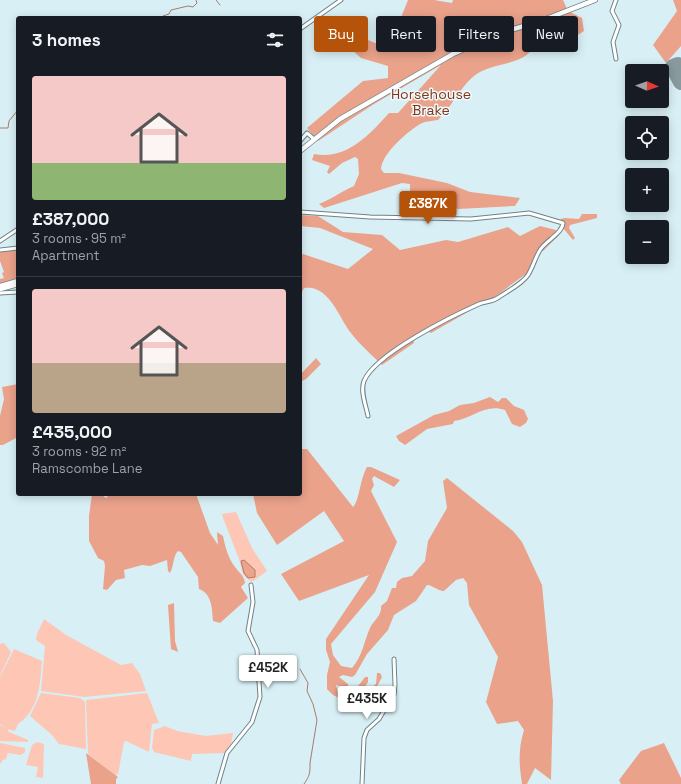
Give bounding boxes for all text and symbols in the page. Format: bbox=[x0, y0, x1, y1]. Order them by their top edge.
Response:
chip: Buy bbox=[314, 16, 368, 52]
chip: Rent bbox=[376, 16, 436, 52]
chip: Filters bbox=[444, 16, 514, 52]
chip: New bbox=[522, 16, 578, 52]
text: 3 homes bbox=[32, 29, 101, 51]
icon: filters bbox=[264, 29, 286, 51]
north arrow bbox=[625, 64, 669, 108]
map controls bbox=[625, 64, 669, 264]
park label: Horsehouse Brake bbox=[391, 85, 471, 119]
icon: home bbox=[123, 102, 195, 174]
button: locate bbox=[625, 116, 669, 160]
button: + bbox=[625, 168, 669, 212]
pin: £387K bbox=[400, 191, 456, 225]
text: £387K bbox=[408, 195, 448, 212]
text: £387,000 bbox=[32, 208, 109, 230]
button: − bbox=[625, 220, 669, 264]
text: 3 rooms · 95 m² bbox=[32, 230, 126, 247]
text: Apartment bbox=[32, 247, 100, 264]
icon: home bbox=[123, 315, 195, 387]
text: £435,000 bbox=[32, 421, 112, 443]
text: 3 rooms · 92 m² bbox=[32, 443, 126, 460]
text: Ramscombe Lane bbox=[32, 460, 142, 477]
pin: £452K bbox=[240, 655, 296, 689]
text: £452K bbox=[248, 659, 288, 676]
pin: £435K bbox=[339, 686, 395, 720]
text: £435K bbox=[347, 690, 387, 707]

